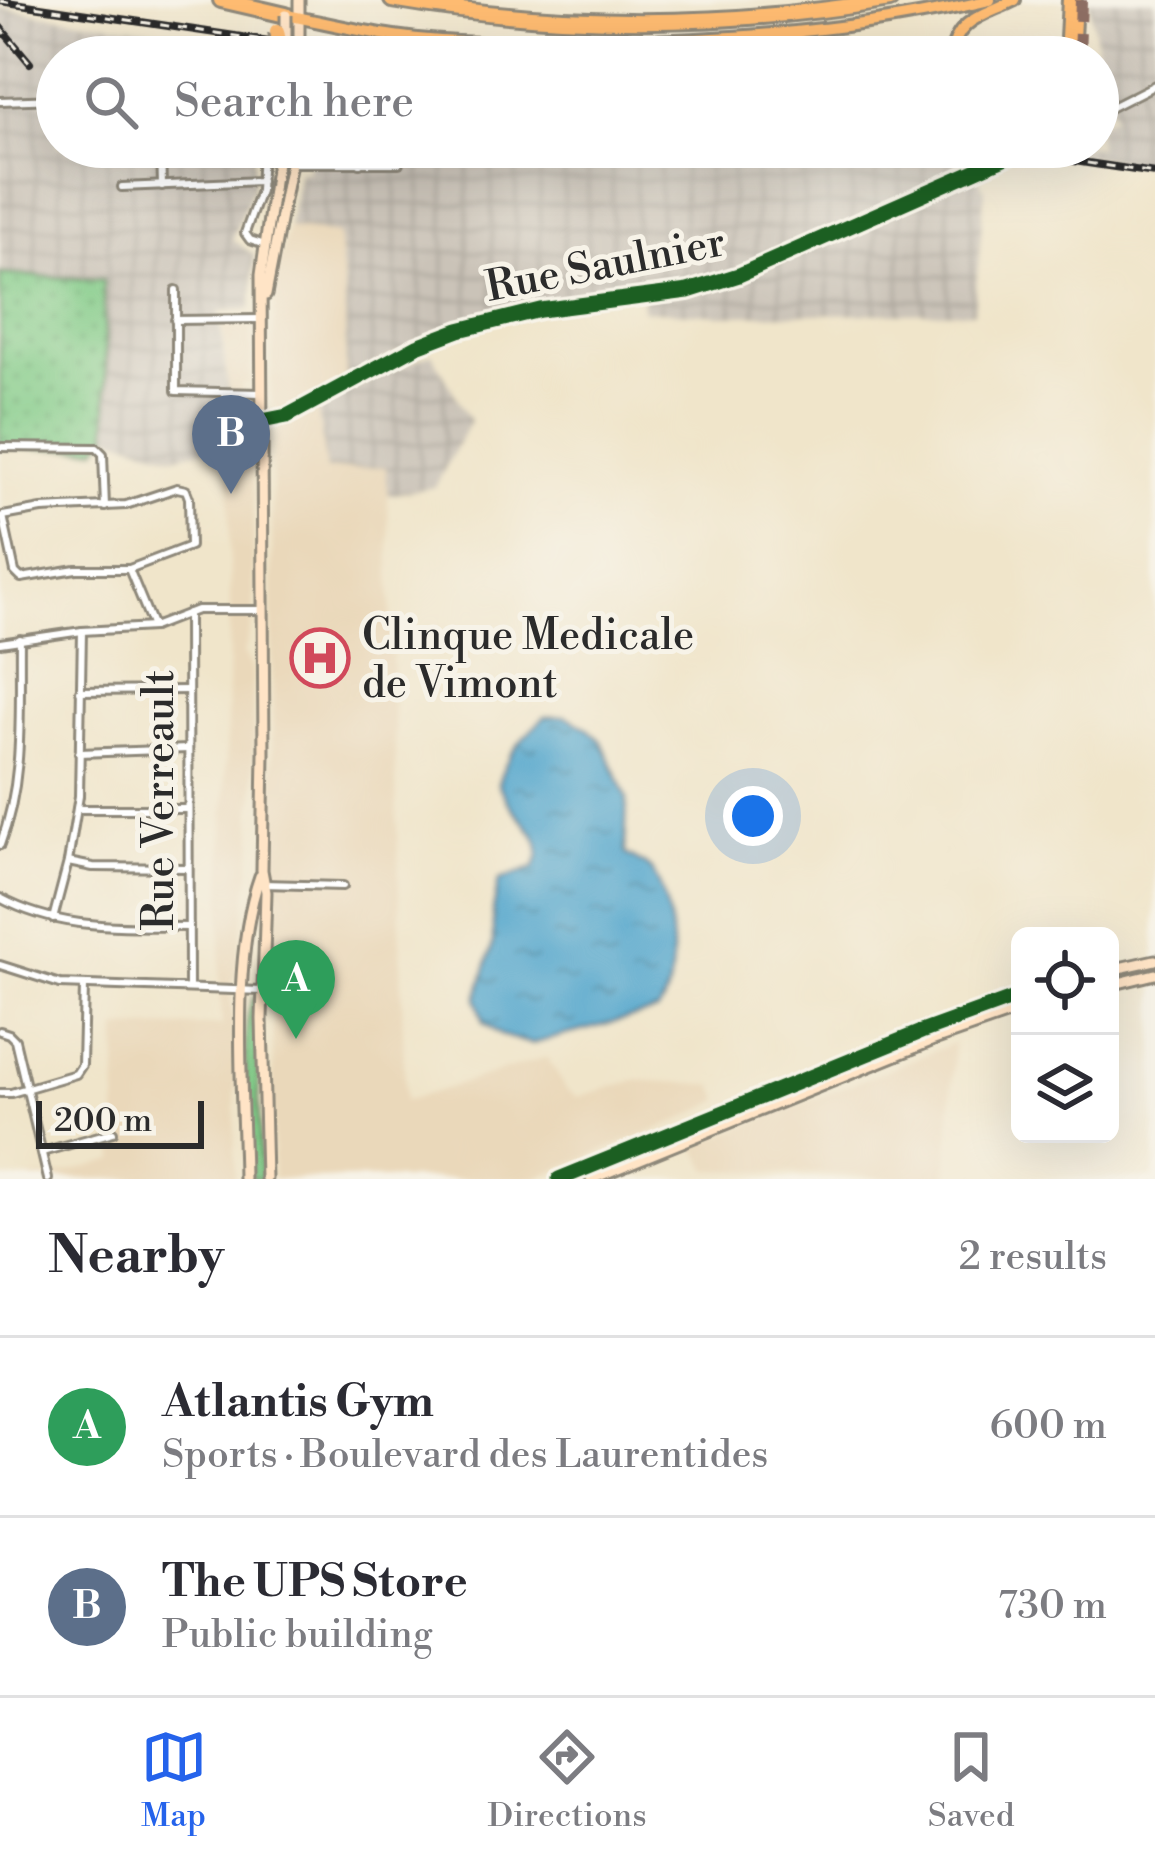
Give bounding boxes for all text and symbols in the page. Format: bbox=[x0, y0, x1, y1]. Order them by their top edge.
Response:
search box bbox=[36, 36, 1119, 168]
icon: search bbox=[78, 69, 144, 135]
text: Search here bbox=[174, 74, 414, 131]
street label: Rue Saulnier bbox=[481, 216, 730, 315]
pin: B bbox=[192, 395, 270, 494]
place label: Clinque Medicale de Vimont bbox=[362, 610, 694, 711]
hospital icon: Clinque Medicale de Vimont bbox=[289, 627, 351, 689]
street label: Rue Verreault bbox=[134, 669, 187, 931]
your location bbox=[723, 786, 783, 846]
map controls bbox=[1011, 927, 1119, 1143]
button: locate bbox=[1011, 927, 1119, 1035]
pin: A bbox=[257, 940, 335, 1039]
button: layers bbox=[1011, 1035, 1119, 1143]
scale bar bbox=[36, 1095, 204, 1148]
text: 200 m bbox=[54, 1101, 152, 1142]
text: Nearby bbox=[48, 1225, 224, 1289]
text: 2 results bbox=[959, 1233, 1107, 1282]
text: Atlantis Gym bbox=[162, 1374, 434, 1431]
text: A bbox=[73, 1402, 101, 1451]
text: 600 m bbox=[989, 1402, 1107, 1451]
text: Sports · Boulevard des Laurentides bbox=[162, 1431, 768, 1480]
text: The UPS Store bbox=[162, 1554, 468, 1611]
text: B bbox=[72, 1582, 102, 1631]
text: 730 m bbox=[998, 1582, 1107, 1631]
text: Public building bbox=[162, 1611, 433, 1660]
tab: Map bbox=[141, 1724, 207, 1837]
tab: Directions bbox=[488, 1724, 647, 1837]
tab: Saved bbox=[928, 1724, 1014, 1837]

